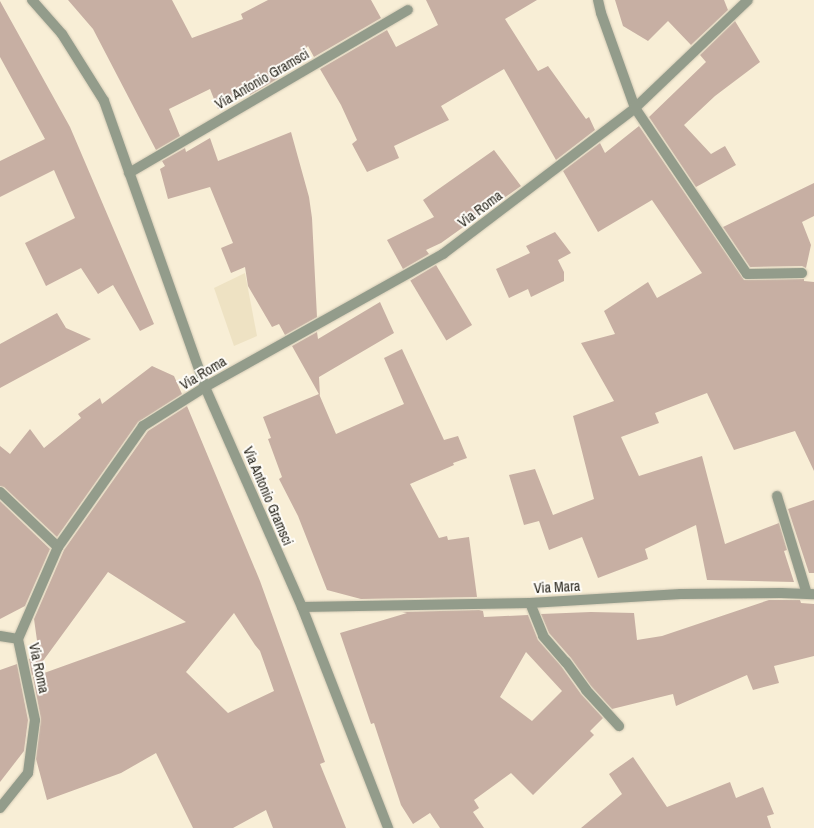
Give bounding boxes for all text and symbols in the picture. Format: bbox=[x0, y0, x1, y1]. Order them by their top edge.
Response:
street label: Via Antonio Gramsci bbox=[212, 45, 312, 113]
street label: Via Roma bbox=[455, 187, 505, 231]
street label: Via Roma bbox=[177, 353, 229, 393]
street label: Via Antonio Gramsci bbox=[239, 444, 297, 548]
street label: Via Mara bbox=[533, 577, 581, 597]
street label: Via Roma bbox=[25, 641, 53, 695]

